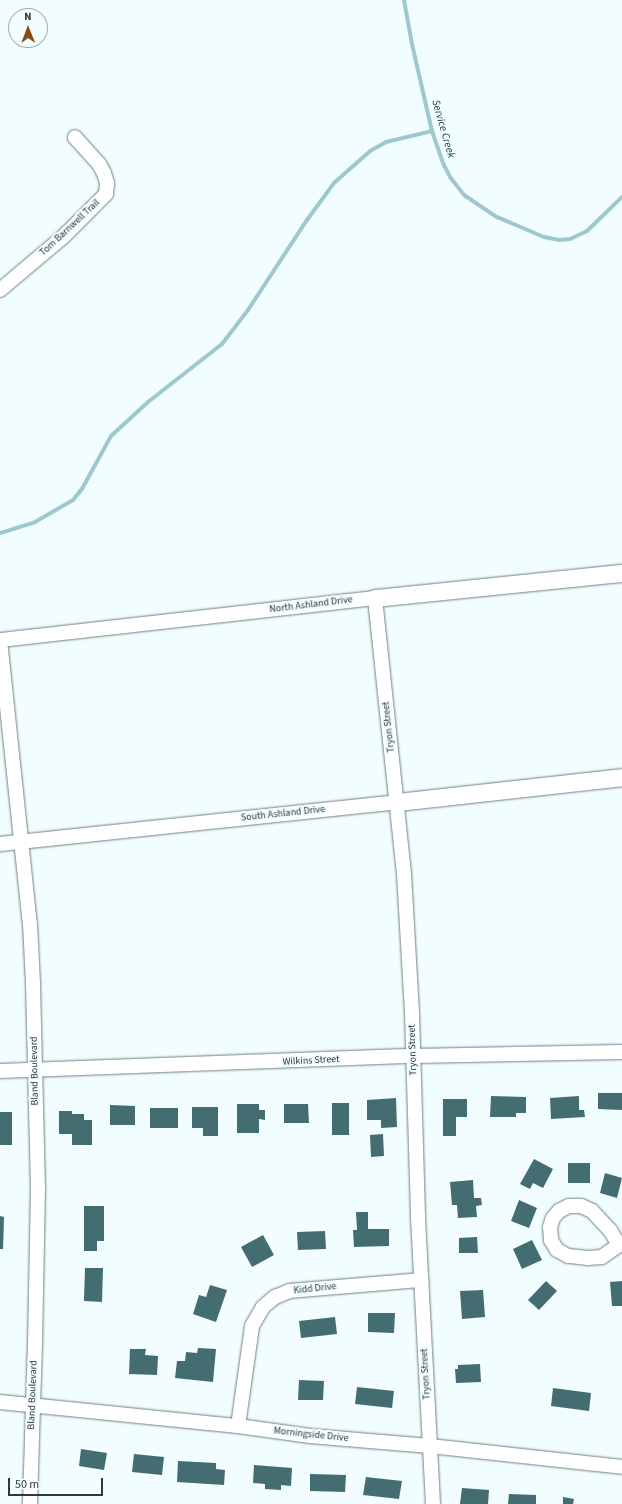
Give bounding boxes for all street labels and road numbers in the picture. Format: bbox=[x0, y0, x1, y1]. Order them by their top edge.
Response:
street label: Tom Barnwell Trail bbox=[38, 197, 102, 259]
street label: North Ashland Drive bbox=[269, 594, 353, 616]
street label: Tryon Street bbox=[380, 701, 398, 753]
street label: South Ashland Drive bbox=[240, 804, 326, 824]
street label: Tryon Street bbox=[406, 1024, 420, 1076]
street label: Bland Boulevard bbox=[28, 1036, 42, 1106]
street label: Wilkins Street bbox=[282, 1054, 340, 1068]
street label: Kidd Drive bbox=[293, 1281, 337, 1297]
street label: Tryon Street bbox=[419, 1348, 433, 1400]
street label: Bland Boulevard bbox=[26, 1360, 40, 1430]
street label: Morningside Drive bbox=[273, 1425, 349, 1445]

